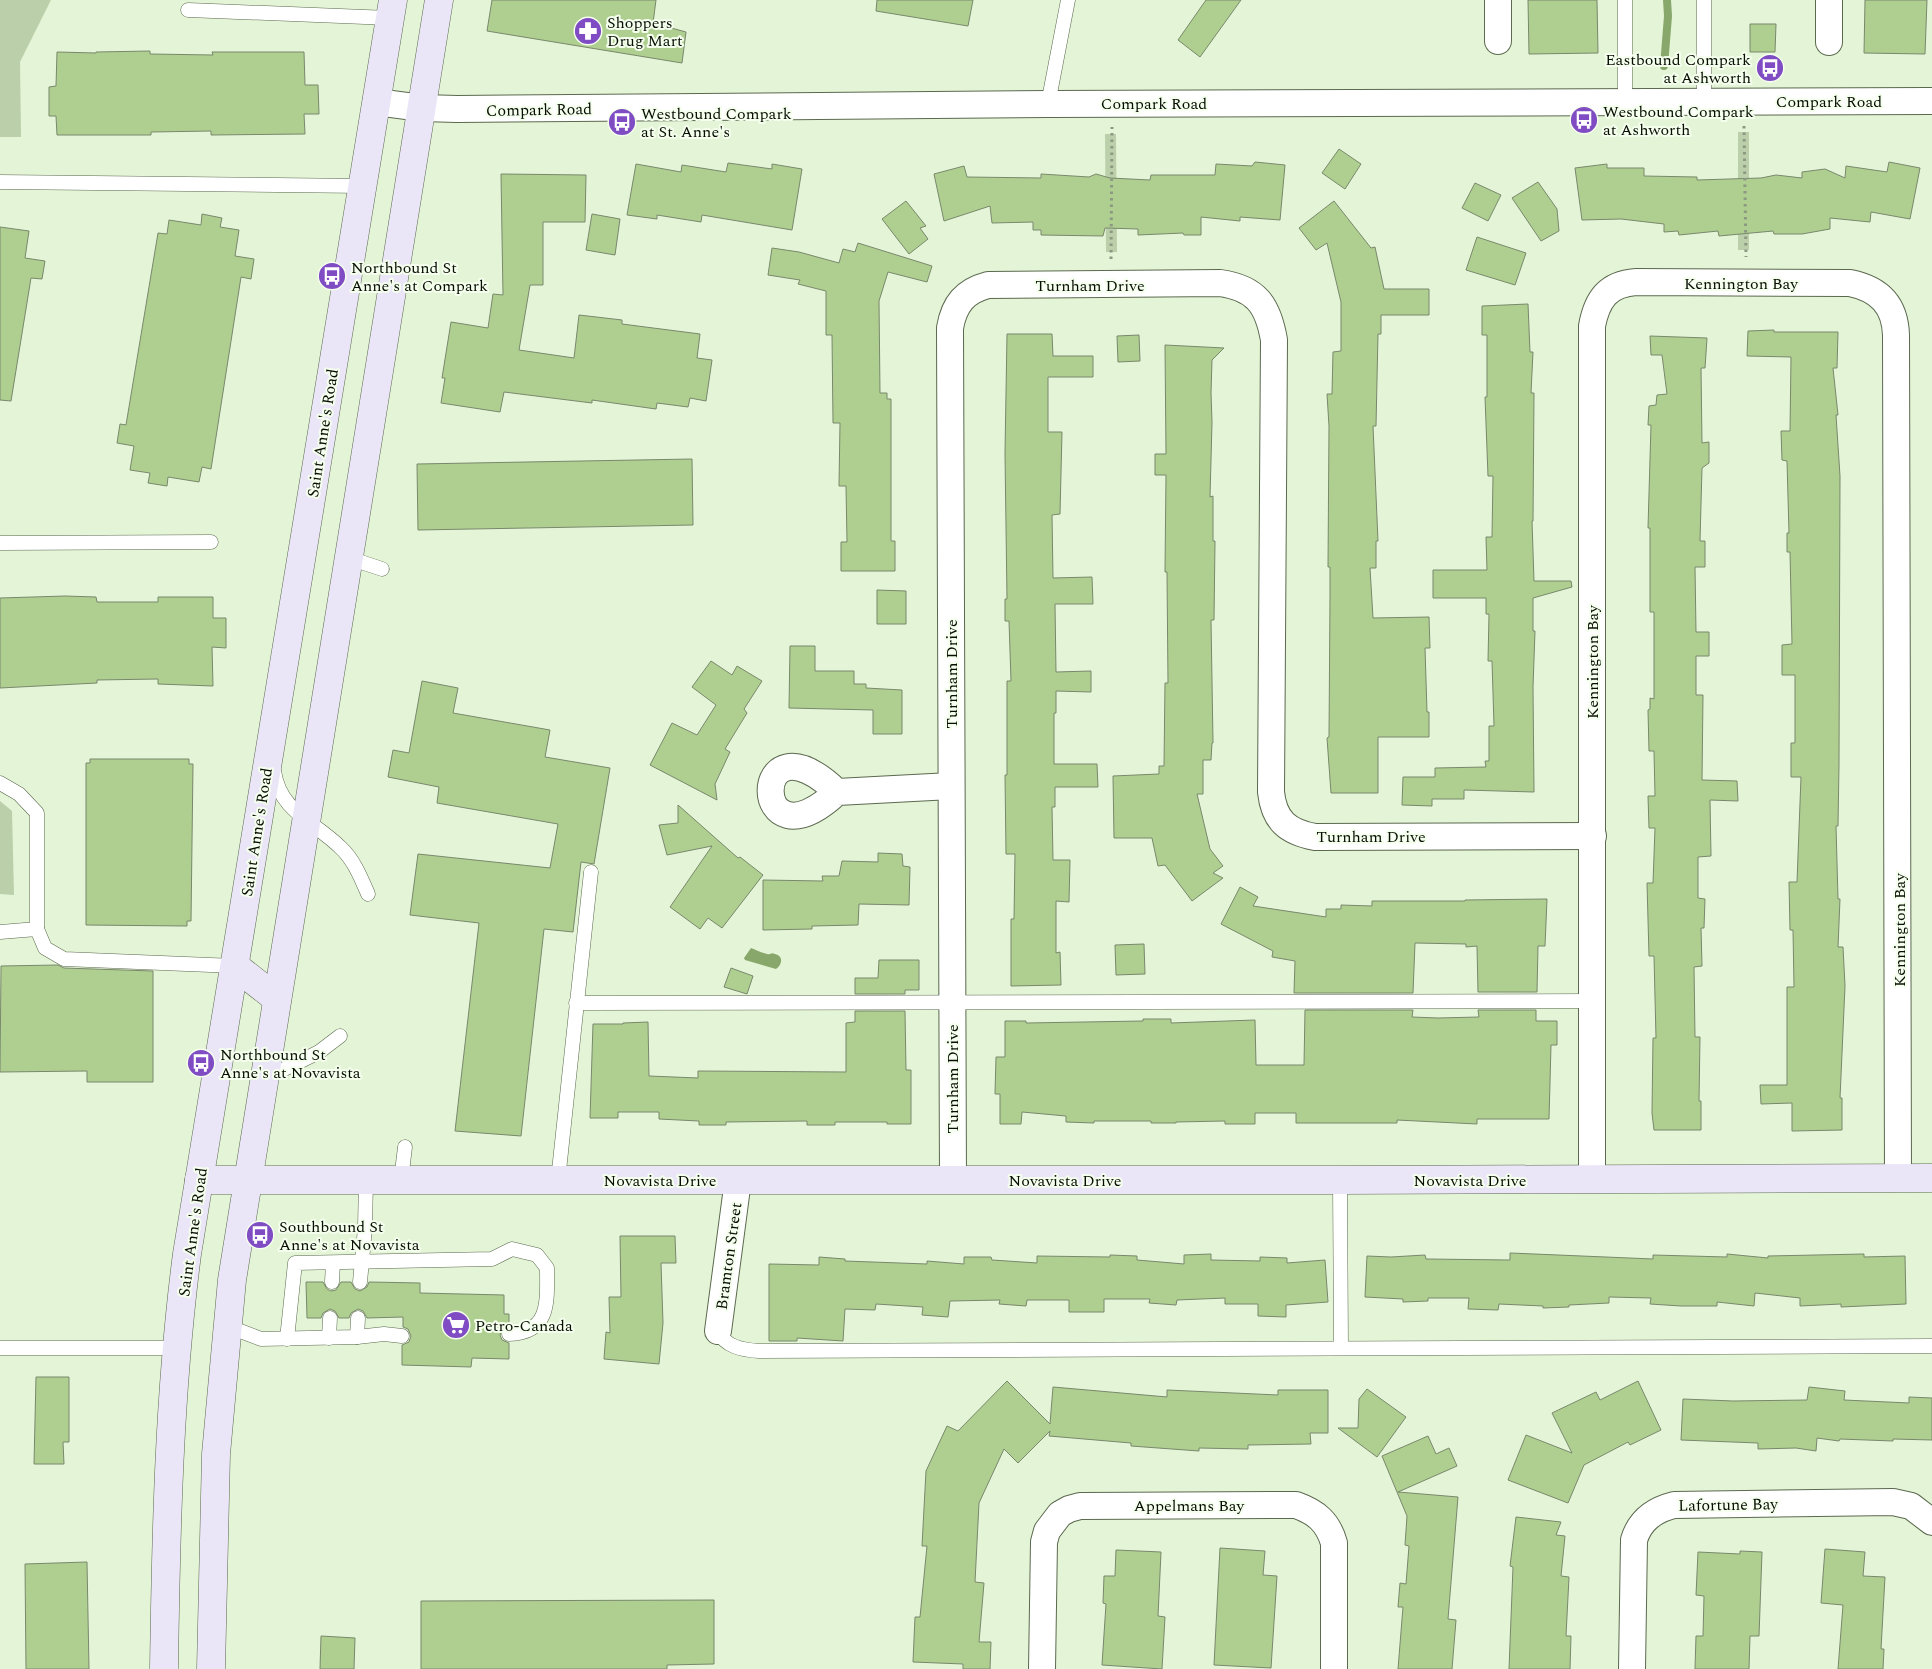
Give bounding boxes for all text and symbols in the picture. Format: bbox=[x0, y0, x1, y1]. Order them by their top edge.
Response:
place label: Shoppers Drug Mart bbox=[607, 11, 683, 53]
pharmacy icon: Shoppers Drug Mart bbox=[573, 16, 603, 46]
place label: Eastbound Compark at Ashworth bbox=[1605, 48, 1751, 90]
bus stop icon: Eastbound Compark at Ashworth bbox=[1755, 53, 1785, 83]
street label: Compark Road bbox=[1776, 90, 1882, 114]
street label: Compark Road bbox=[1101, 92, 1207, 116]
street label: Compark Road bbox=[486, 97, 592, 123]
place label: Westbound Compark at Ashworth bbox=[1603, 100, 1754, 142]
place label: Westbound Compark at St. Anne's bbox=[641, 102, 792, 144]
bus stop icon: Westbound Compark at Ashworth bbox=[1569, 105, 1599, 135]
bus stop icon: Westbound Compark at St. Anne's bbox=[607, 107, 637, 137]
place label: Northbound St Anne's at Compark bbox=[351, 256, 488, 298]
bus stop icon: Northbound St Anne's at Compark bbox=[317, 261, 347, 291]
street label: Kennington Bay bbox=[1684, 272, 1799, 296]
street label: Turnham Drive bbox=[1035, 274, 1145, 298]
street label: Saint Anne's Road bbox=[301, 367, 345, 499]
street label: Kennington Bay bbox=[1581, 604, 1605, 719]
street label: Turnham Drive bbox=[940, 619, 964, 729]
street label: Saint Anne's Road bbox=[235, 766, 279, 898]
street label: Turnham Drive bbox=[1316, 825, 1426, 849]
street label: Kennington Bay bbox=[1888, 872, 1912, 987]
street label: Turnham Drive bbox=[941, 1024, 965, 1134]
place label: Northbound St Anne's at Novavista bbox=[220, 1043, 361, 1085]
bus stop icon: Northbound St Anne's at Novavista bbox=[186, 1048, 216, 1078]
street label: Saint Anne's Road bbox=[172, 1166, 214, 1298]
street label: Novavista Drive bbox=[603, 1169, 717, 1193]
street label: Novavista Drive bbox=[1008, 1169, 1122, 1193]
street label: Novavista Drive bbox=[1413, 1169, 1527, 1193]
street label: Bramton Street bbox=[710, 1201, 748, 1311]
place label: Southbound St Anne's at Novavista bbox=[279, 1215, 420, 1257]
bus stop icon: Southbound St Anne's at Novavista bbox=[245, 1220, 275, 1250]
supermarket icon: Petro-Canada bbox=[441, 1310, 471, 1340]
place label: Petro-Canada bbox=[475, 1314, 573, 1338]
street label: Lafortune Bay bbox=[1678, 1492, 1779, 1518]
street label: Appelmans Bay bbox=[1134, 1494, 1245, 1518]

